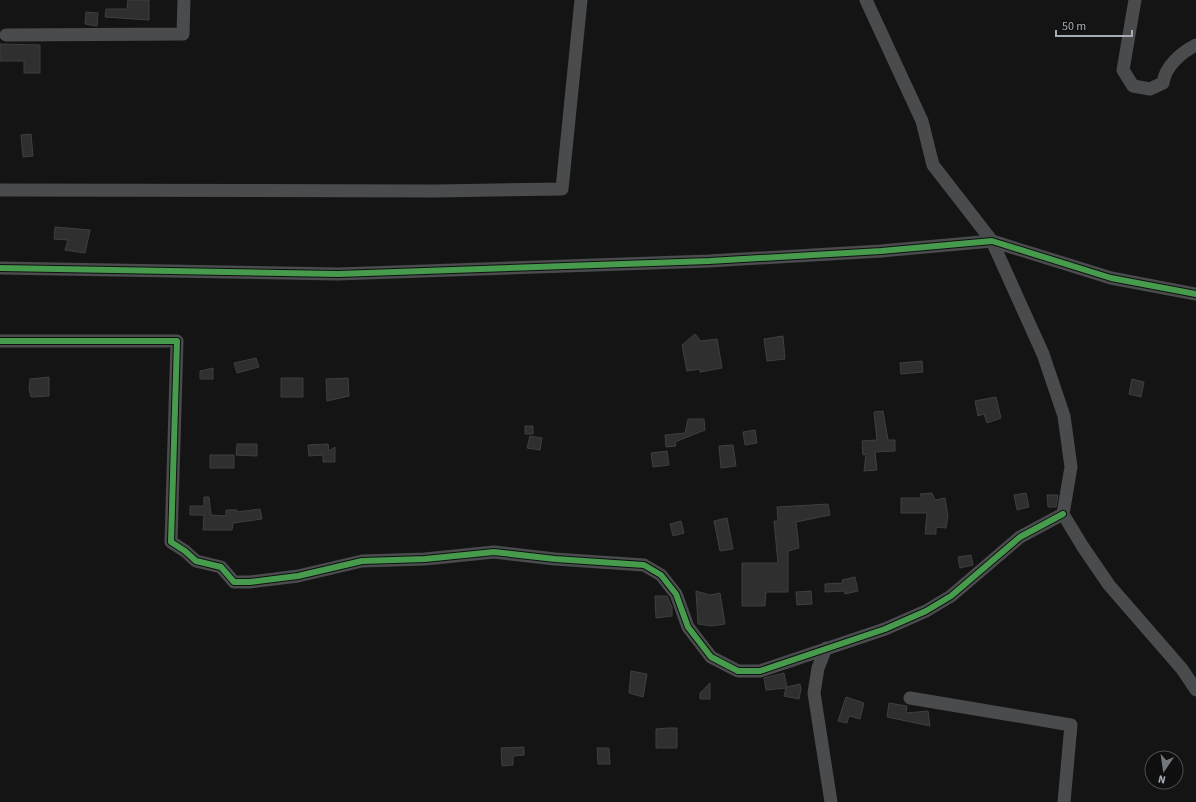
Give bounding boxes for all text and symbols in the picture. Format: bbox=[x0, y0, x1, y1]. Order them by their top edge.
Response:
scale bar bbox=[1056, 12, 1132, 38]
text: 50 m bbox=[1062, 18, 1086, 35]
north arrow bbox=[1144, 750, 1184, 790]
text: N bbox=[1157, 771, 1167, 787]

